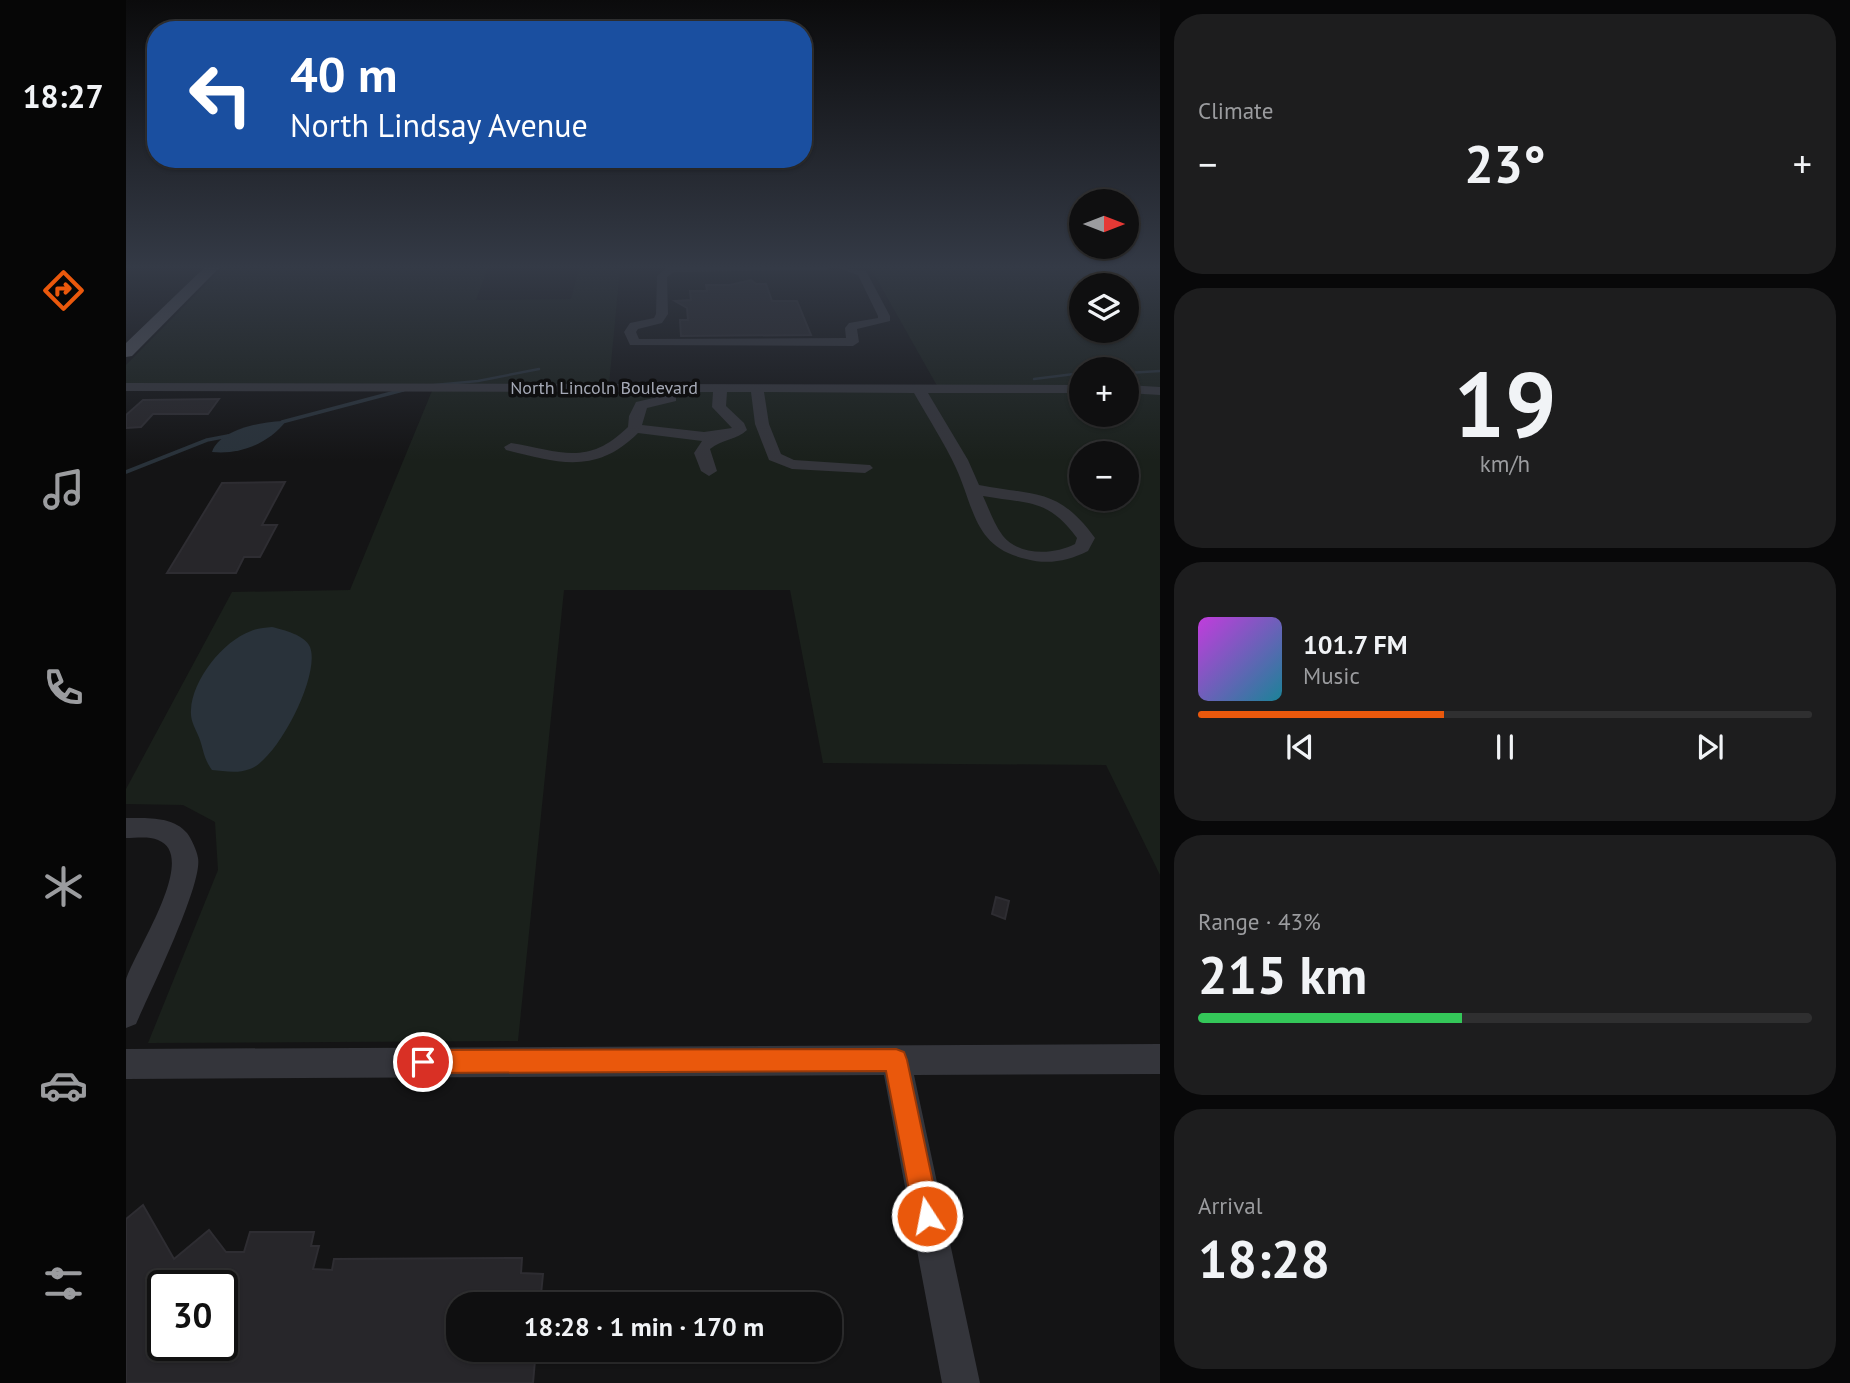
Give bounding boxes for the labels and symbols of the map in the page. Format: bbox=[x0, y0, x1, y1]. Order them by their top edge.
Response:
north arrow bbox=[1069, 189, 1139, 259]
street label: North Lincoln Boulevard bbox=[510, 376, 698, 399]
pin bbox=[393, 1032, 453, 1092]
position arrow bbox=[890, 1179, 964, 1253]
speed limit sign: 30 bbox=[147, 1270, 238, 1361]

